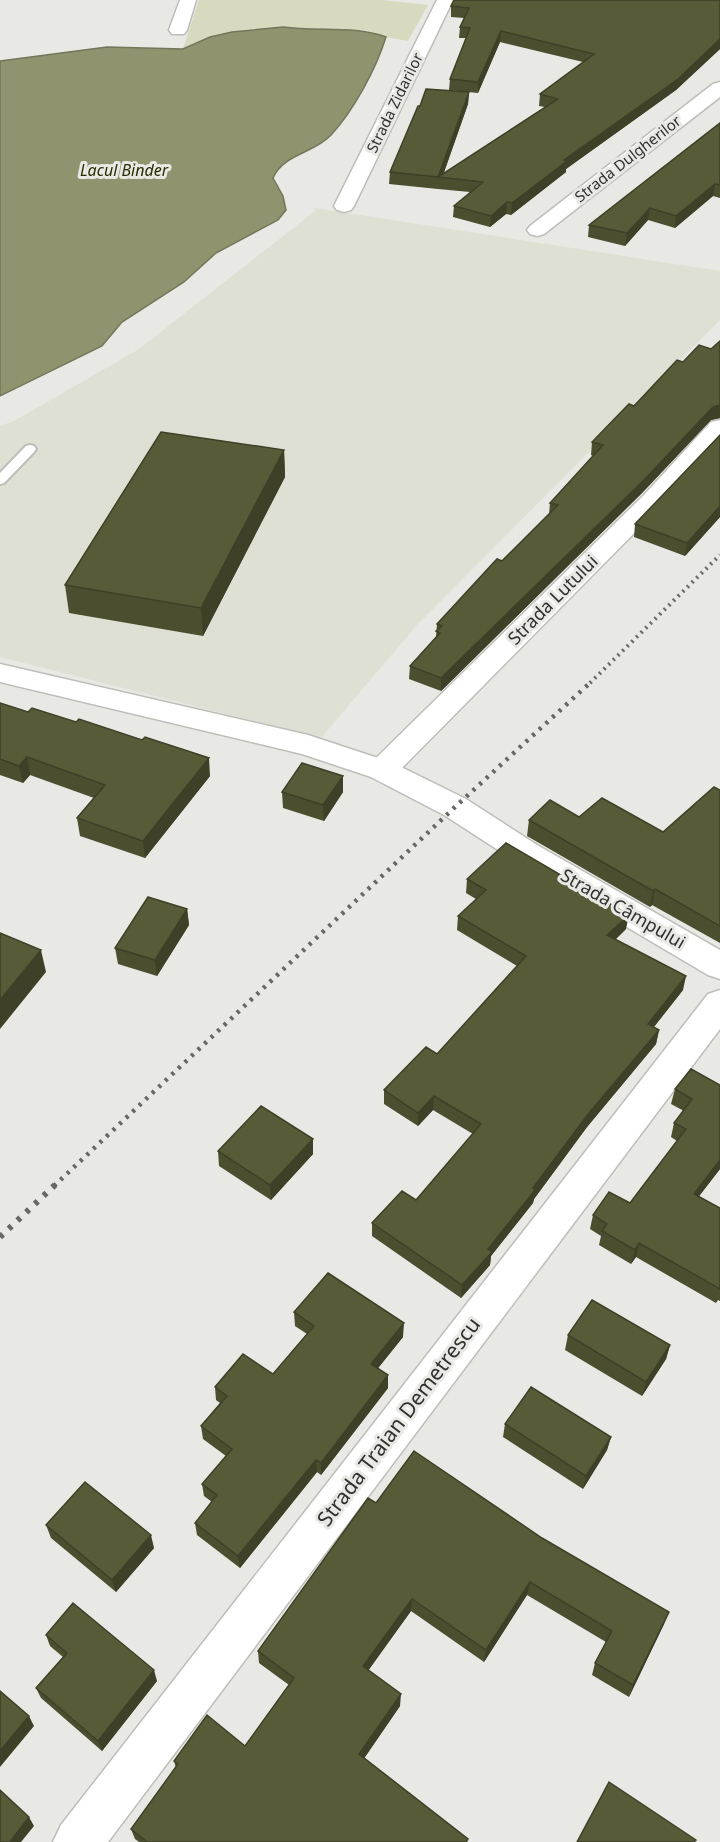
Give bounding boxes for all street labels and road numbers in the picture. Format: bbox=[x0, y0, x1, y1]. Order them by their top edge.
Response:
street label: Strada Zidarilor bbox=[361, 49, 427, 156]
street label: Strada Dulgherilor bbox=[570, 110, 685, 206]
street label: Strada Lutului bbox=[502, 549, 602, 649]
street label: Strada Câmpului bbox=[557, 863, 690, 954]
street label: Strada Traian Demetrescu bbox=[310, 1311, 486, 1532]

